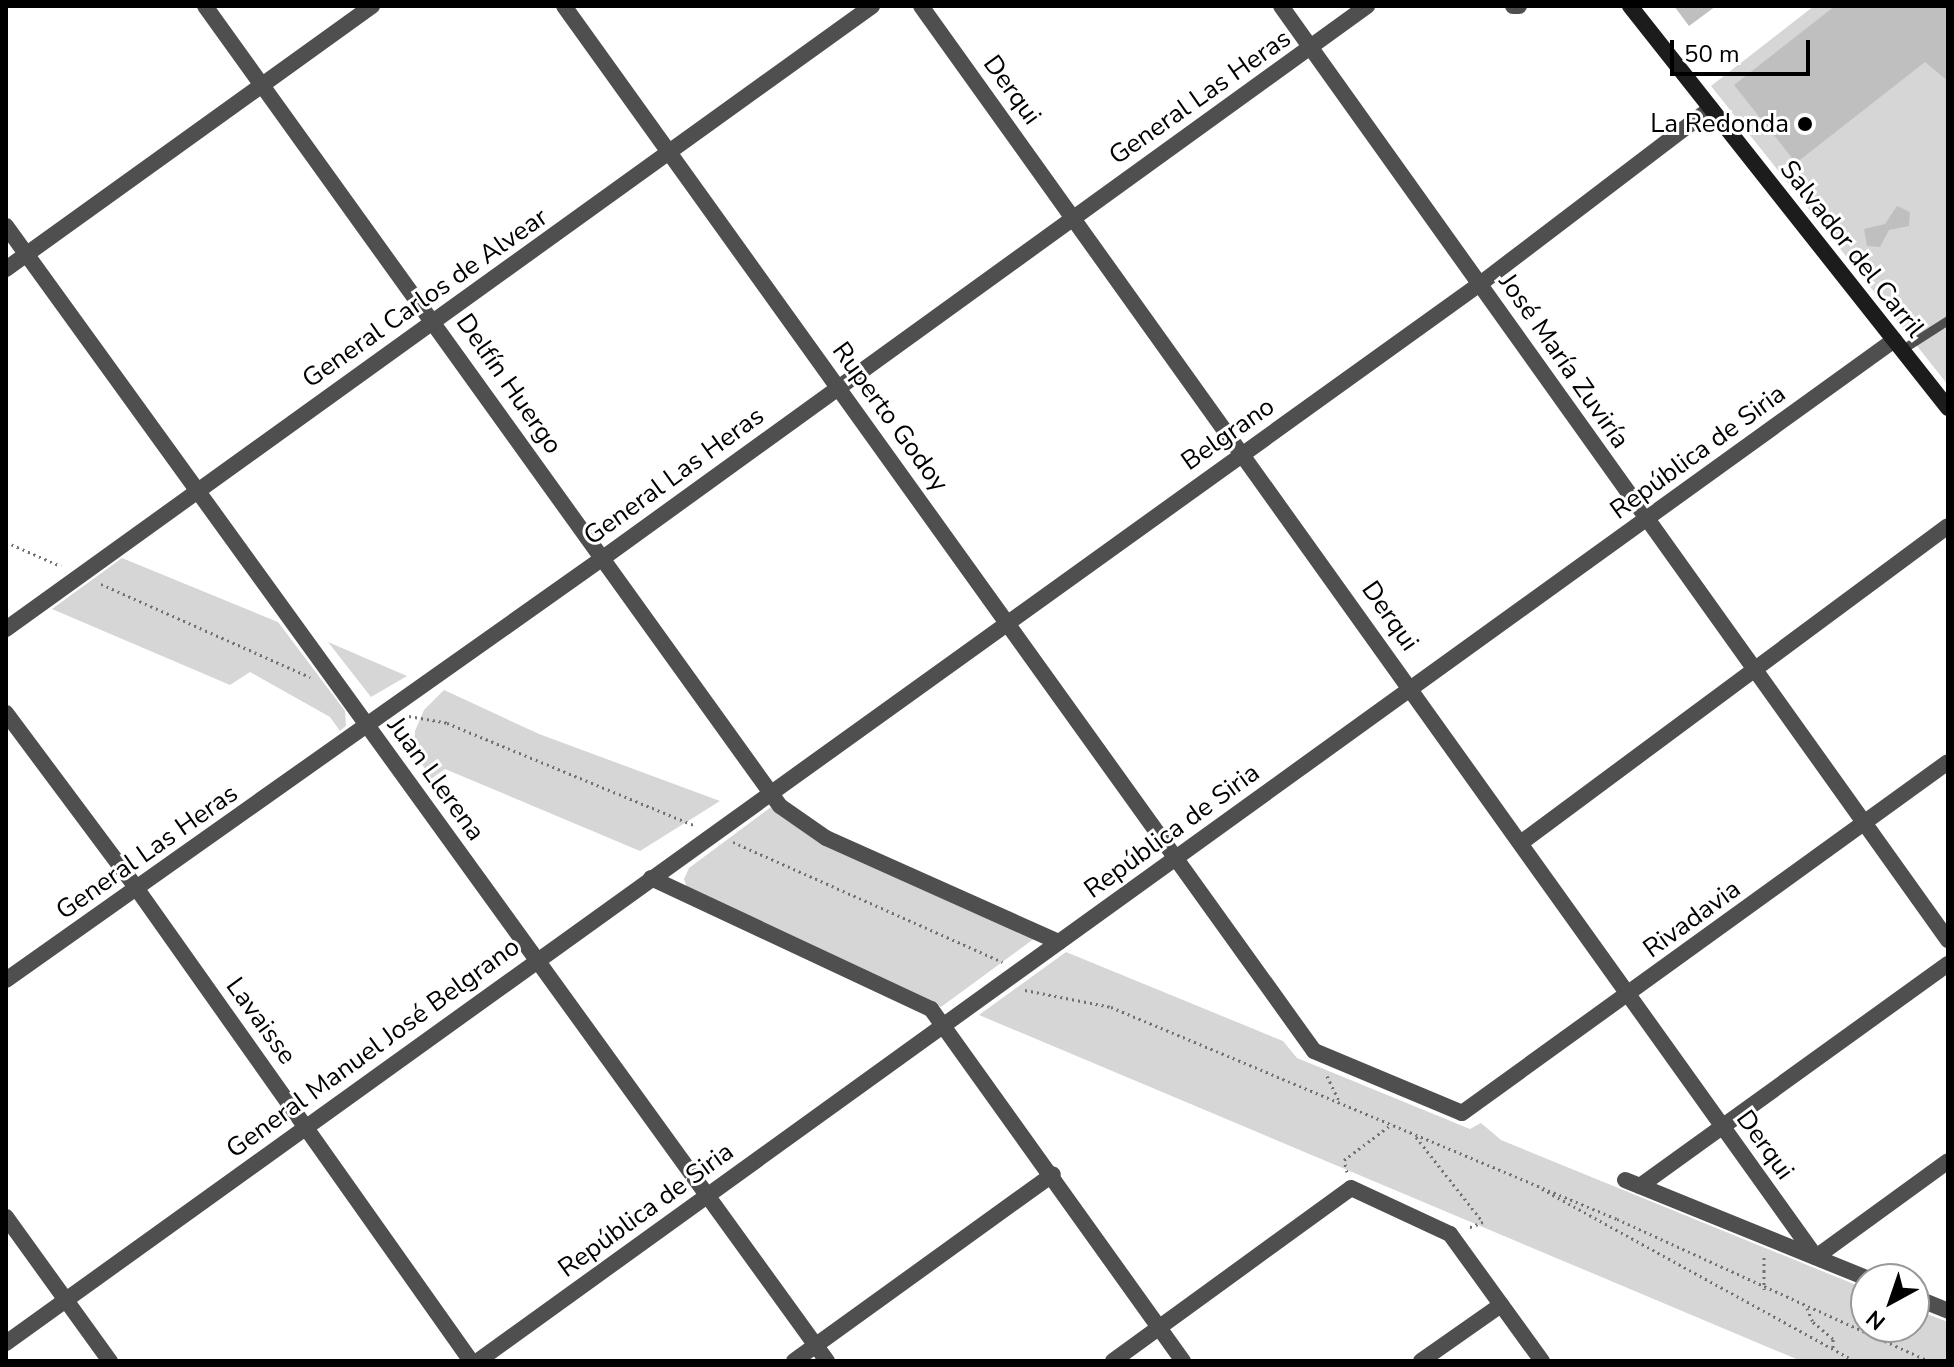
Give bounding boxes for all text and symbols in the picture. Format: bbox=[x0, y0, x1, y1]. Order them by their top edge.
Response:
street label: General Las Heras bbox=[1103, 23, 1297, 171]
scale bar bbox=[1674, 24, 1814, 74]
text: 50 m bbox=[1684, 38, 1740, 70]
street label: Derqui bbox=[976, 49, 1048, 131]
place label: La Redonda bbox=[1650, 108, 1789, 140]
marker: La Redonda bbox=[1796, 115, 1814, 133]
street label: Salvador del Carril bbox=[1773, 154, 1931, 344]
street label: General Carlos de Alvear bbox=[296, 201, 554, 395]
street label: José María Zuviría bbox=[1492, 268, 1636, 454]
street label: Delfín Huergo bbox=[449, 308, 569, 460]
street label: Ruperto Godoy bbox=[825, 336, 955, 498]
street label: República de Siria bbox=[1604, 378, 1792, 526]
street label: Belgrano bbox=[1175, 391, 1281, 477]
street label: General Las Heras bbox=[578, 400, 770, 552]
street label: Derqui bbox=[1355, 575, 1425, 657]
street label: Juan Llerena bbox=[381, 711, 491, 847]
street label: República de Siria bbox=[1078, 757, 1266, 905]
street label: General Las Heras bbox=[50, 778, 244, 926]
street label: Rivadavia bbox=[1637, 873, 1747, 965]
street label: General Manuel José Belgrano bbox=[220, 931, 526, 1165]
street label: Lavaisse bbox=[219, 972, 303, 1070]
street label: Derqui bbox=[1729, 1104, 1801, 1186]
street label: República de Siria bbox=[552, 1136, 740, 1284]
north arrow bbox=[1850, 1263, 1930, 1343]
text: N bbox=[1860, 1303, 1892, 1337]

